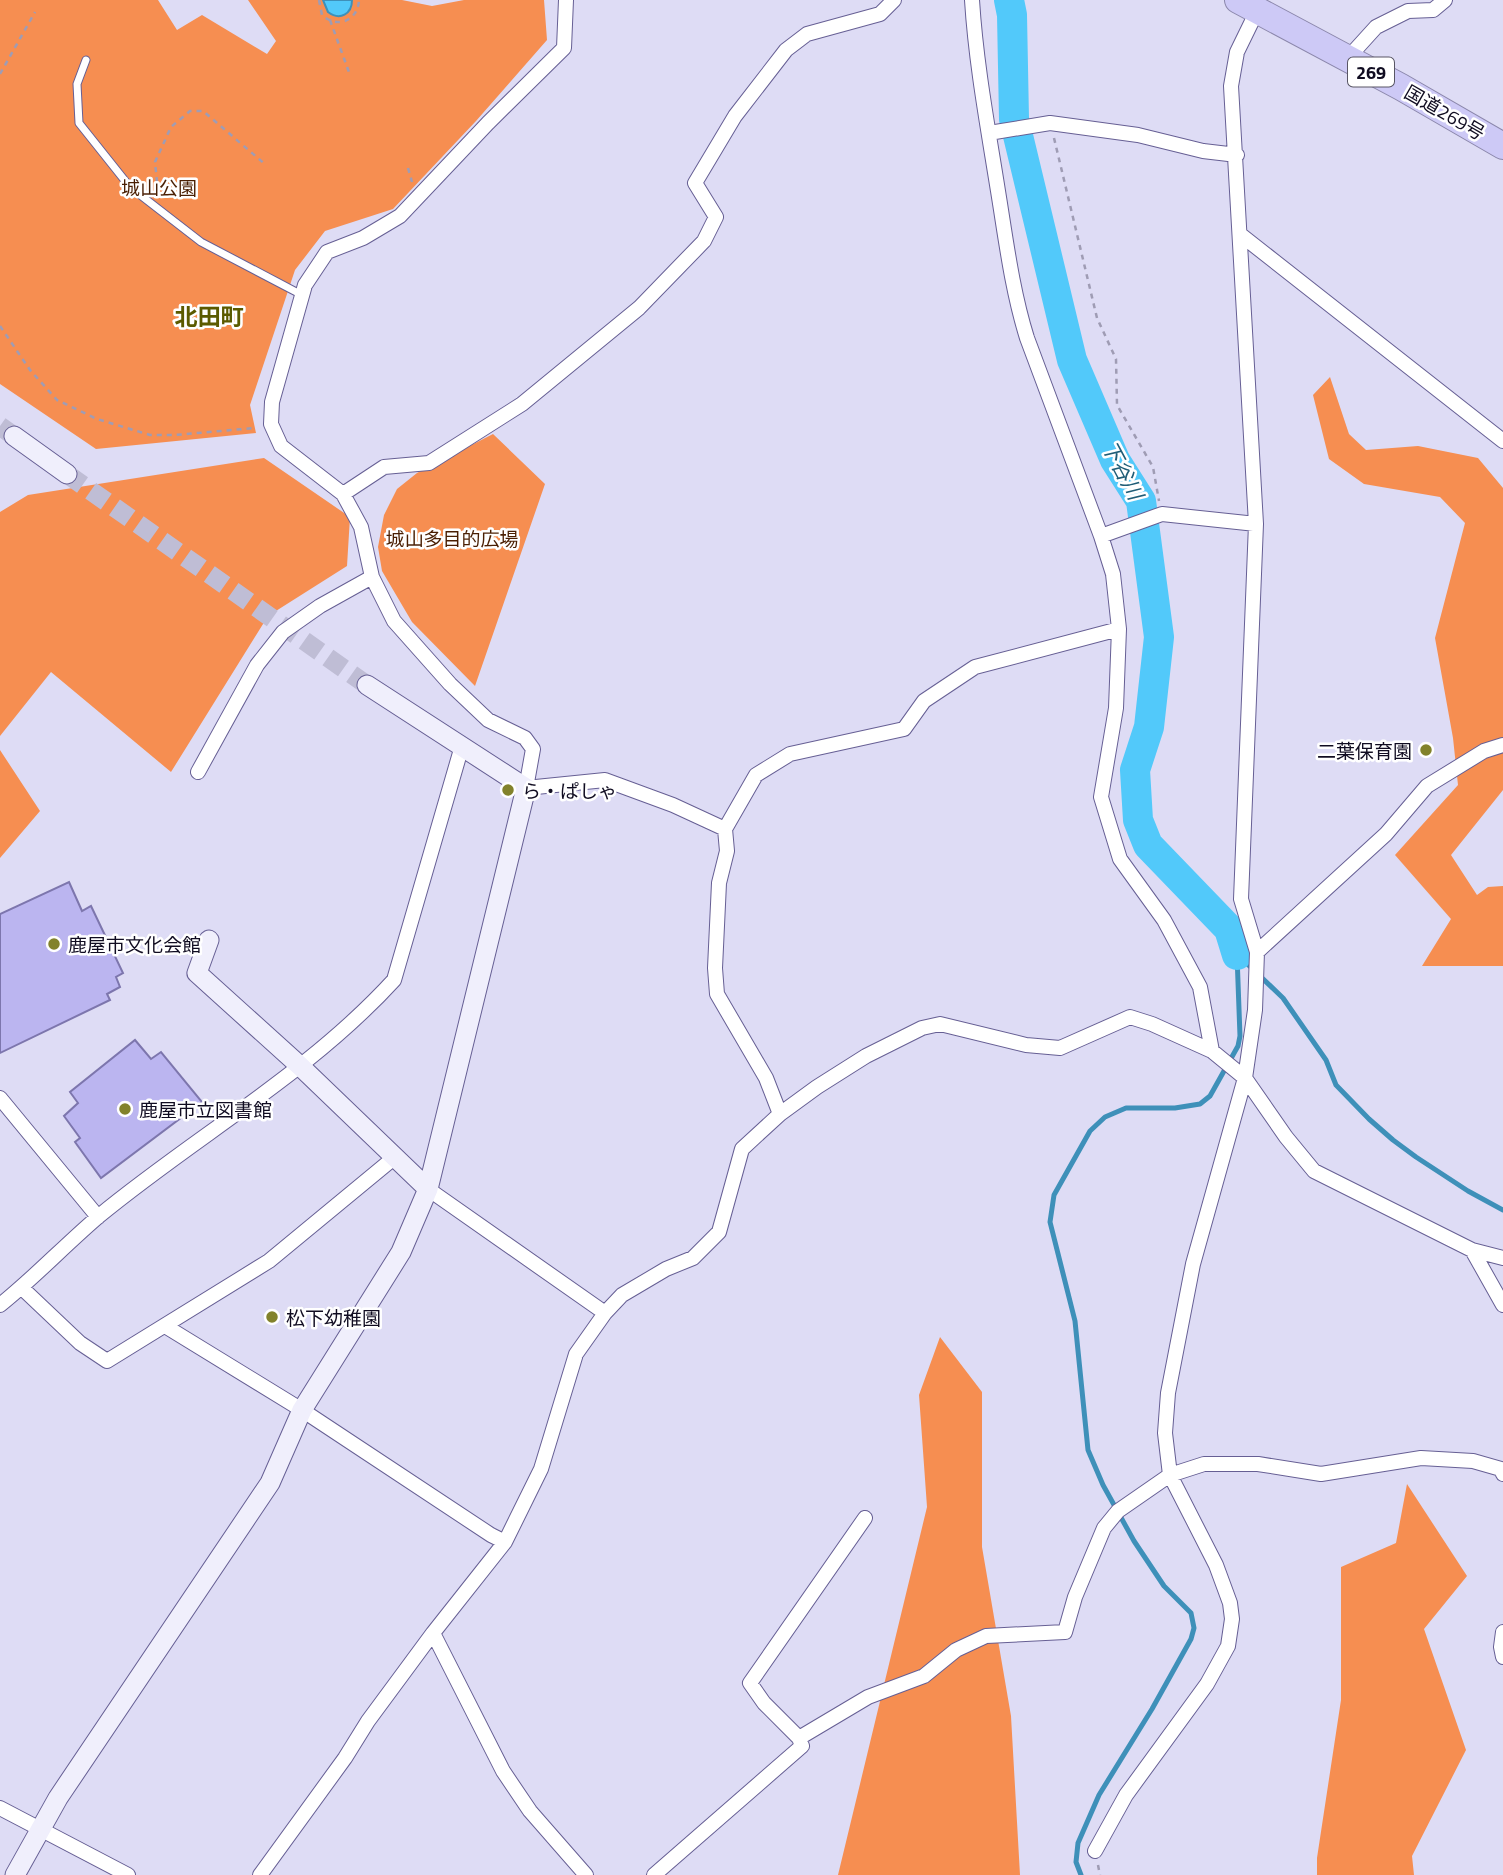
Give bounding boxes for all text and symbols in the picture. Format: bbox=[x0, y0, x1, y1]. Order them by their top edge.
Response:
road number: 269 bbox=[1348, 58, 1394, 86]
street label: 国道269号 bbox=[1399, 77, 1491, 147]
park label: 城山公園 bbox=[121, 173, 197, 202]
district label: 北田町 bbox=[175, 299, 244, 334]
water label: 下谷川 bbox=[1094, 435, 1153, 507]
park label: 城山多目的広場 bbox=[385, 524, 519, 553]
place label: 二葉保育園 bbox=[1317, 736, 1412, 765]
marker: 二葉保育園 bbox=[1418, 742, 1434, 758]
place label: ら・ぱしゃ bbox=[522, 776, 617, 805]
marker: ら・ぱしゃ bbox=[500, 782, 516, 798]
place label: 鹿屋市文化会館 bbox=[68, 930, 201, 959]
marker: 鹿屋市文化会館 bbox=[46, 936, 62, 952]
place label: 鹿屋市立図書館 bbox=[139, 1095, 272, 1124]
marker: 鹿屋市立図書館 bbox=[117, 1101, 133, 1117]
place label: 松下幼稚園 bbox=[286, 1303, 381, 1332]
marker: 松下幼稚園 bbox=[264, 1309, 280, 1325]

